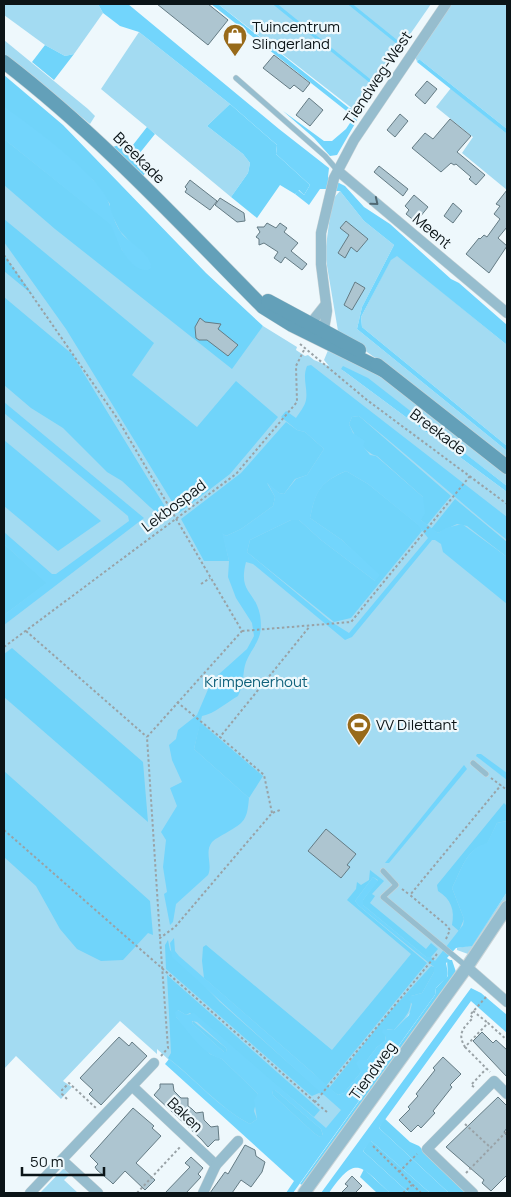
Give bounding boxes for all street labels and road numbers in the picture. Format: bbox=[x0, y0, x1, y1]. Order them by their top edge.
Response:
street label: Tiendweg-West bbox=[338, 27, 417, 129]
street label: Breekade bbox=[109, 127, 170, 188]
street label: Meent bbox=[408, 208, 456, 253]
street label: Breekade bbox=[406, 404, 471, 460]
street label: Lekbospad bbox=[137, 474, 210, 537]
street label: Tiendweg bbox=[344, 1037, 401, 1104]
street label: Baken bbox=[163, 1092, 208, 1137]

